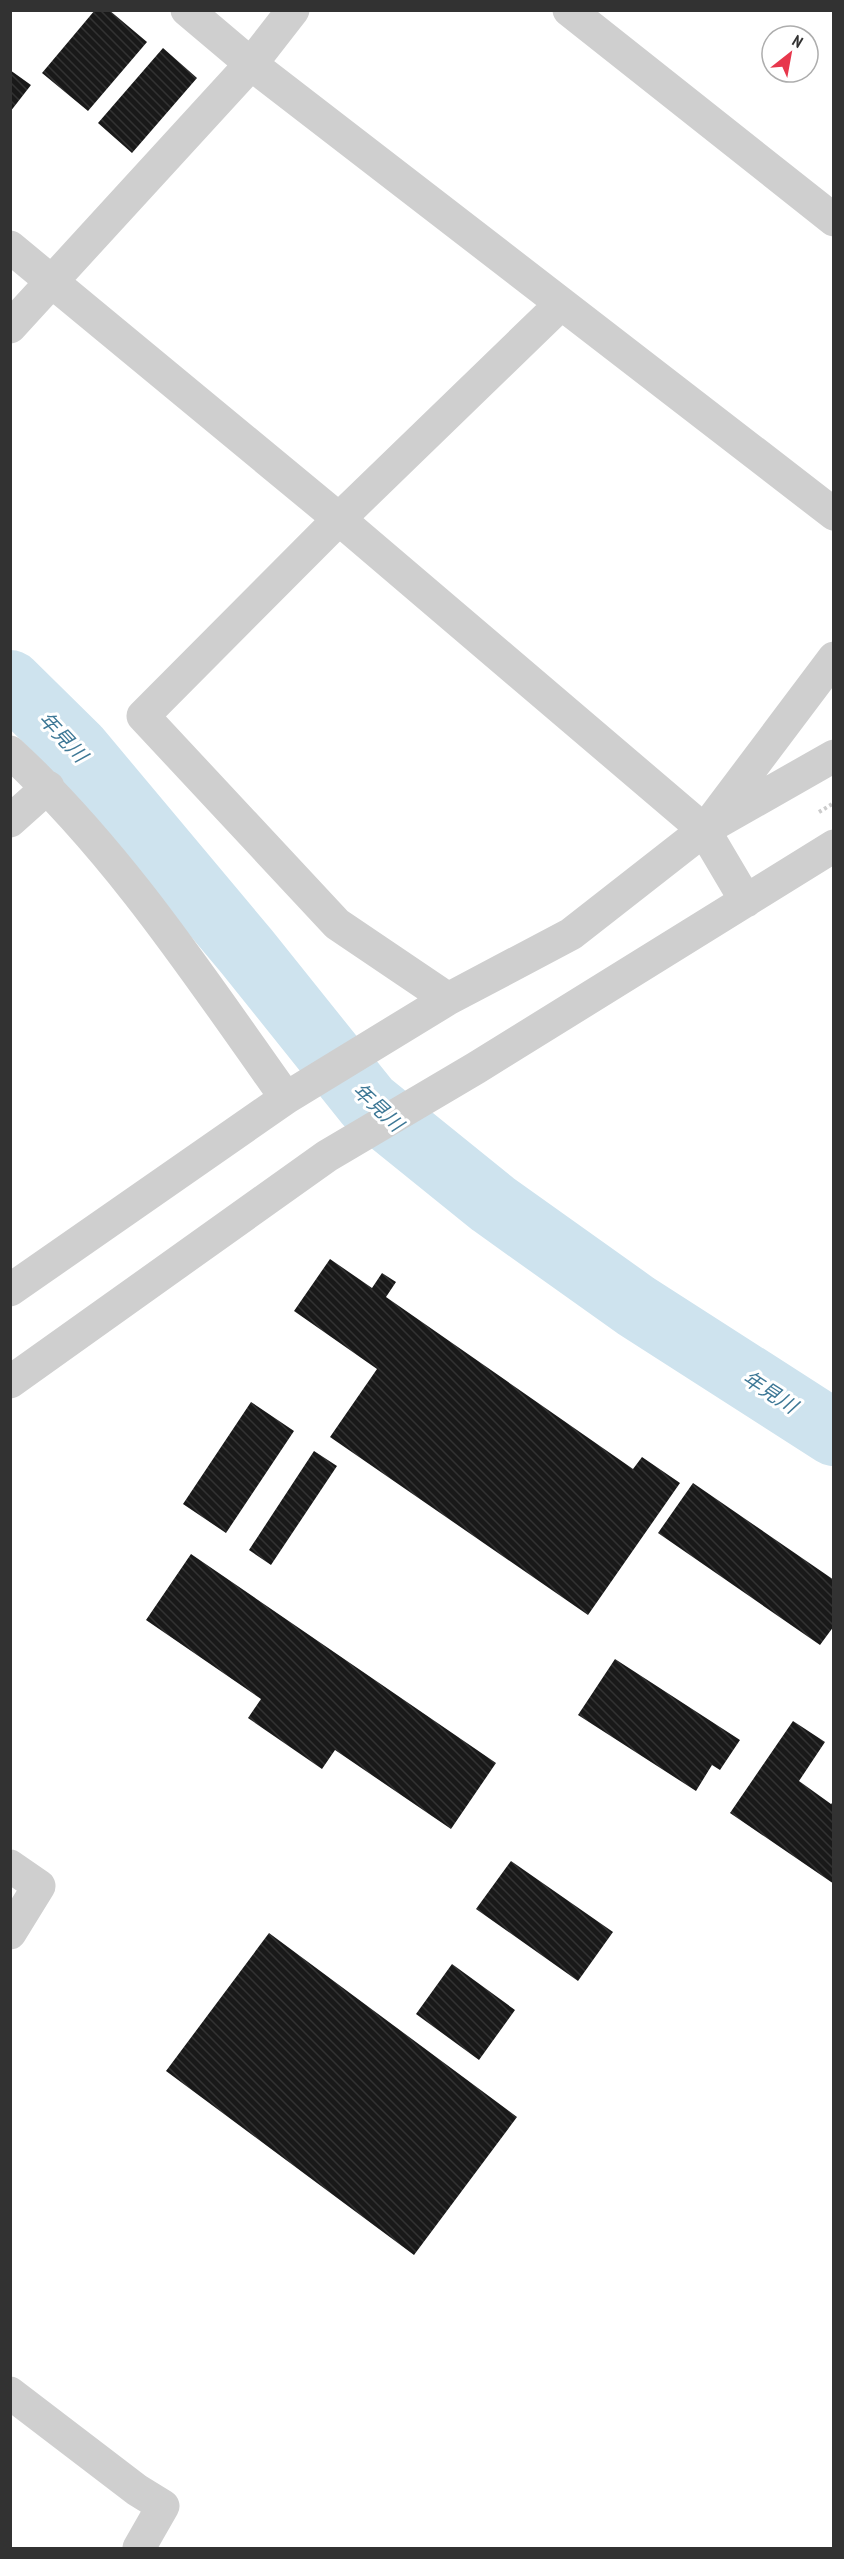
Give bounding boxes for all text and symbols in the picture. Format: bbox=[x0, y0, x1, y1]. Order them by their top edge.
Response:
north arrow bbox=[760, 24, 820, 84]
text: N bbox=[789, 30, 807, 52]
water label: 年見川 bbox=[33, 706, 94, 769]
water label: 年見川 bbox=[347, 1077, 410, 1138]
water label: 年見川 bbox=[738, 1365, 804, 1420]

